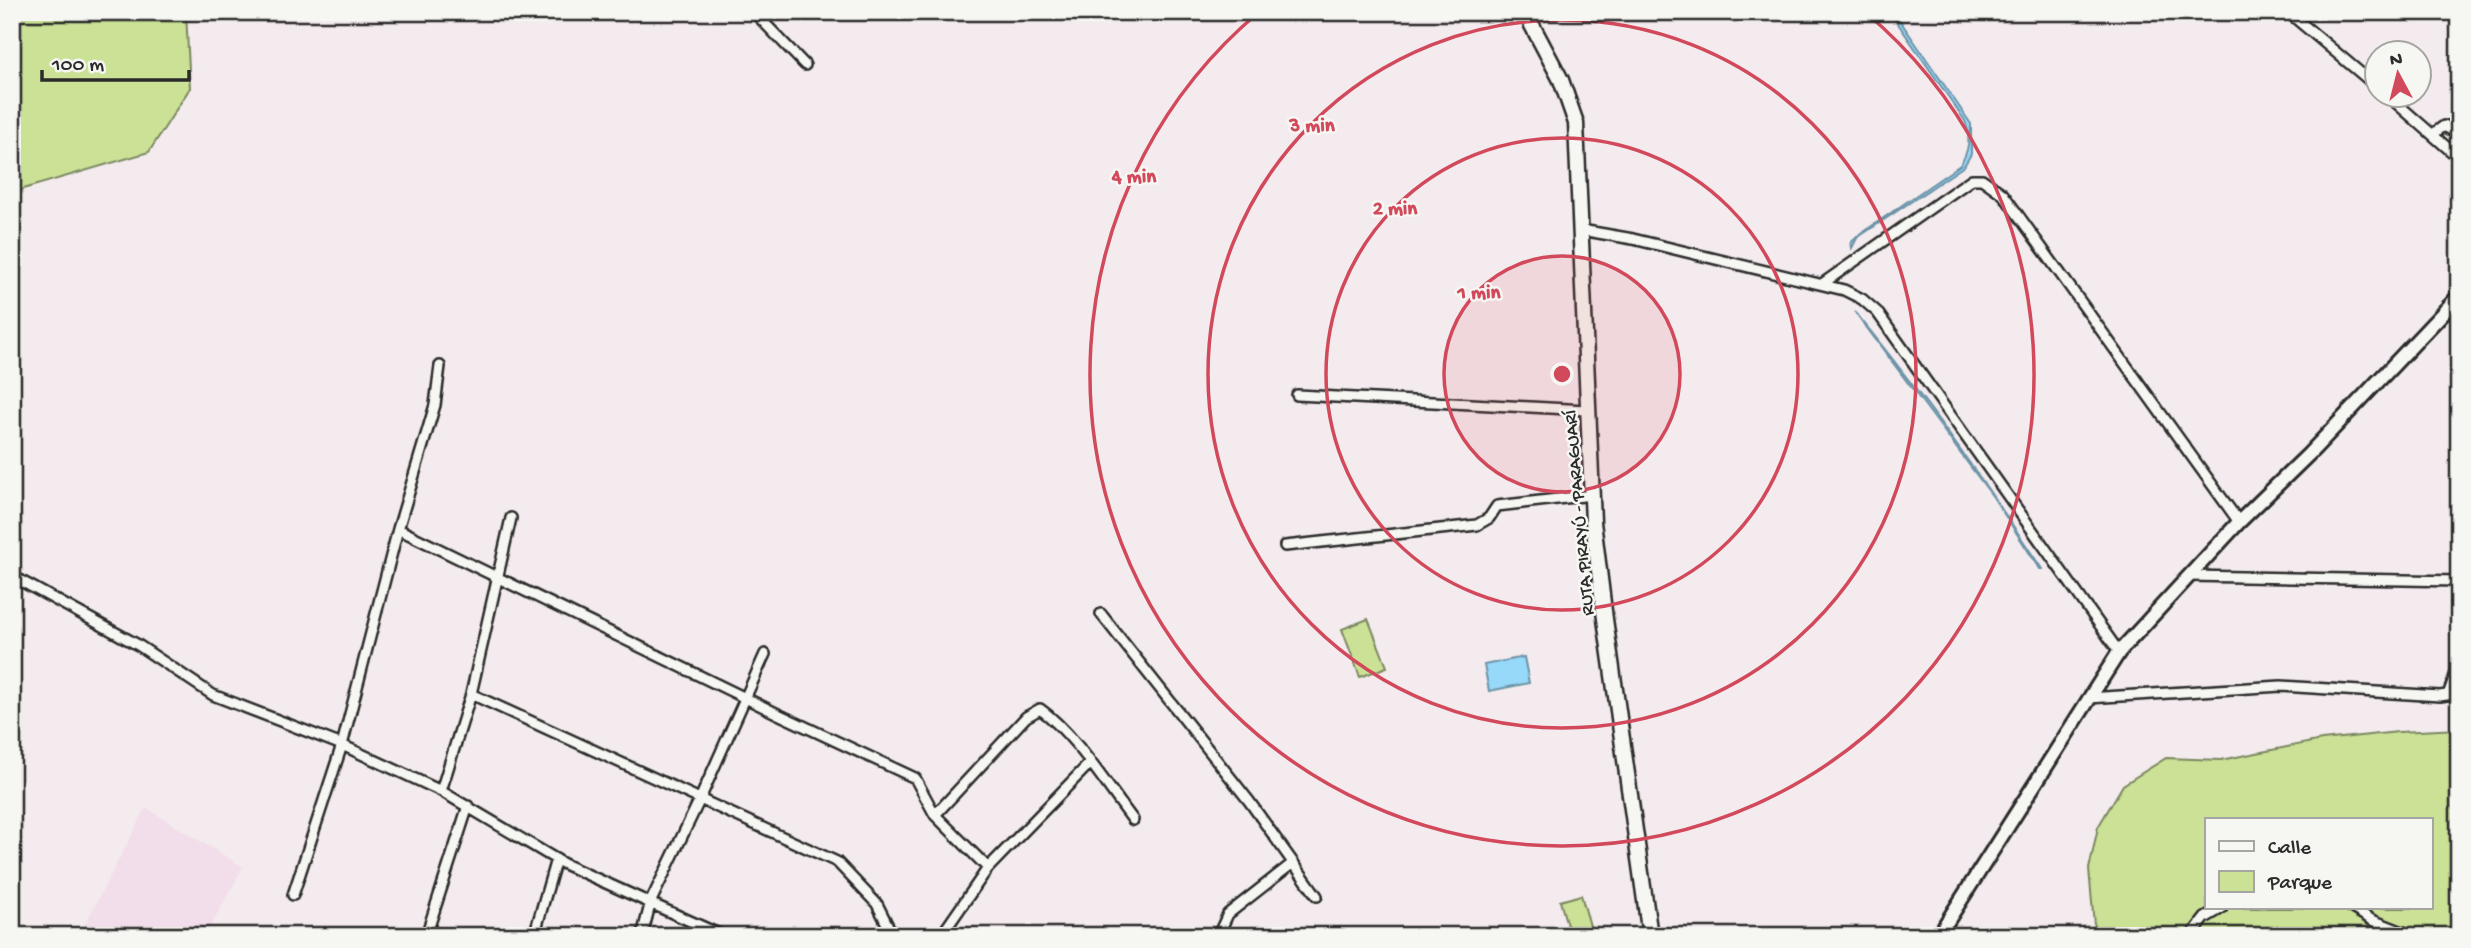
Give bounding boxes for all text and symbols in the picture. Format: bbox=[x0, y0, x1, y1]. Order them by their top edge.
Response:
scale bar bbox=[42, 38, 189, 82]
north arrow bbox=[2362, 38, 2432, 108]
text: N bbox=[2389, 48, 2404, 73]
text: 100 m bbox=[51, 54, 104, 79]
text: 3 min bbox=[1288, 115, 1336, 140]
text: 4 min bbox=[1111, 166, 1157, 191]
text: 2 min bbox=[1373, 198, 1418, 223]
text: 1 min bbox=[1457, 282, 1501, 307]
centre of rings bbox=[1550, 362, 1574, 386]
street label: RUTA PIRAYÚ - PARAGUARÍ bbox=[1560, 408, 1601, 617]
legend bbox=[2205, 818, 2432, 909]
text: Calle bbox=[2268, 837, 2312, 862]
text: Parque bbox=[2267, 872, 2333, 897]

